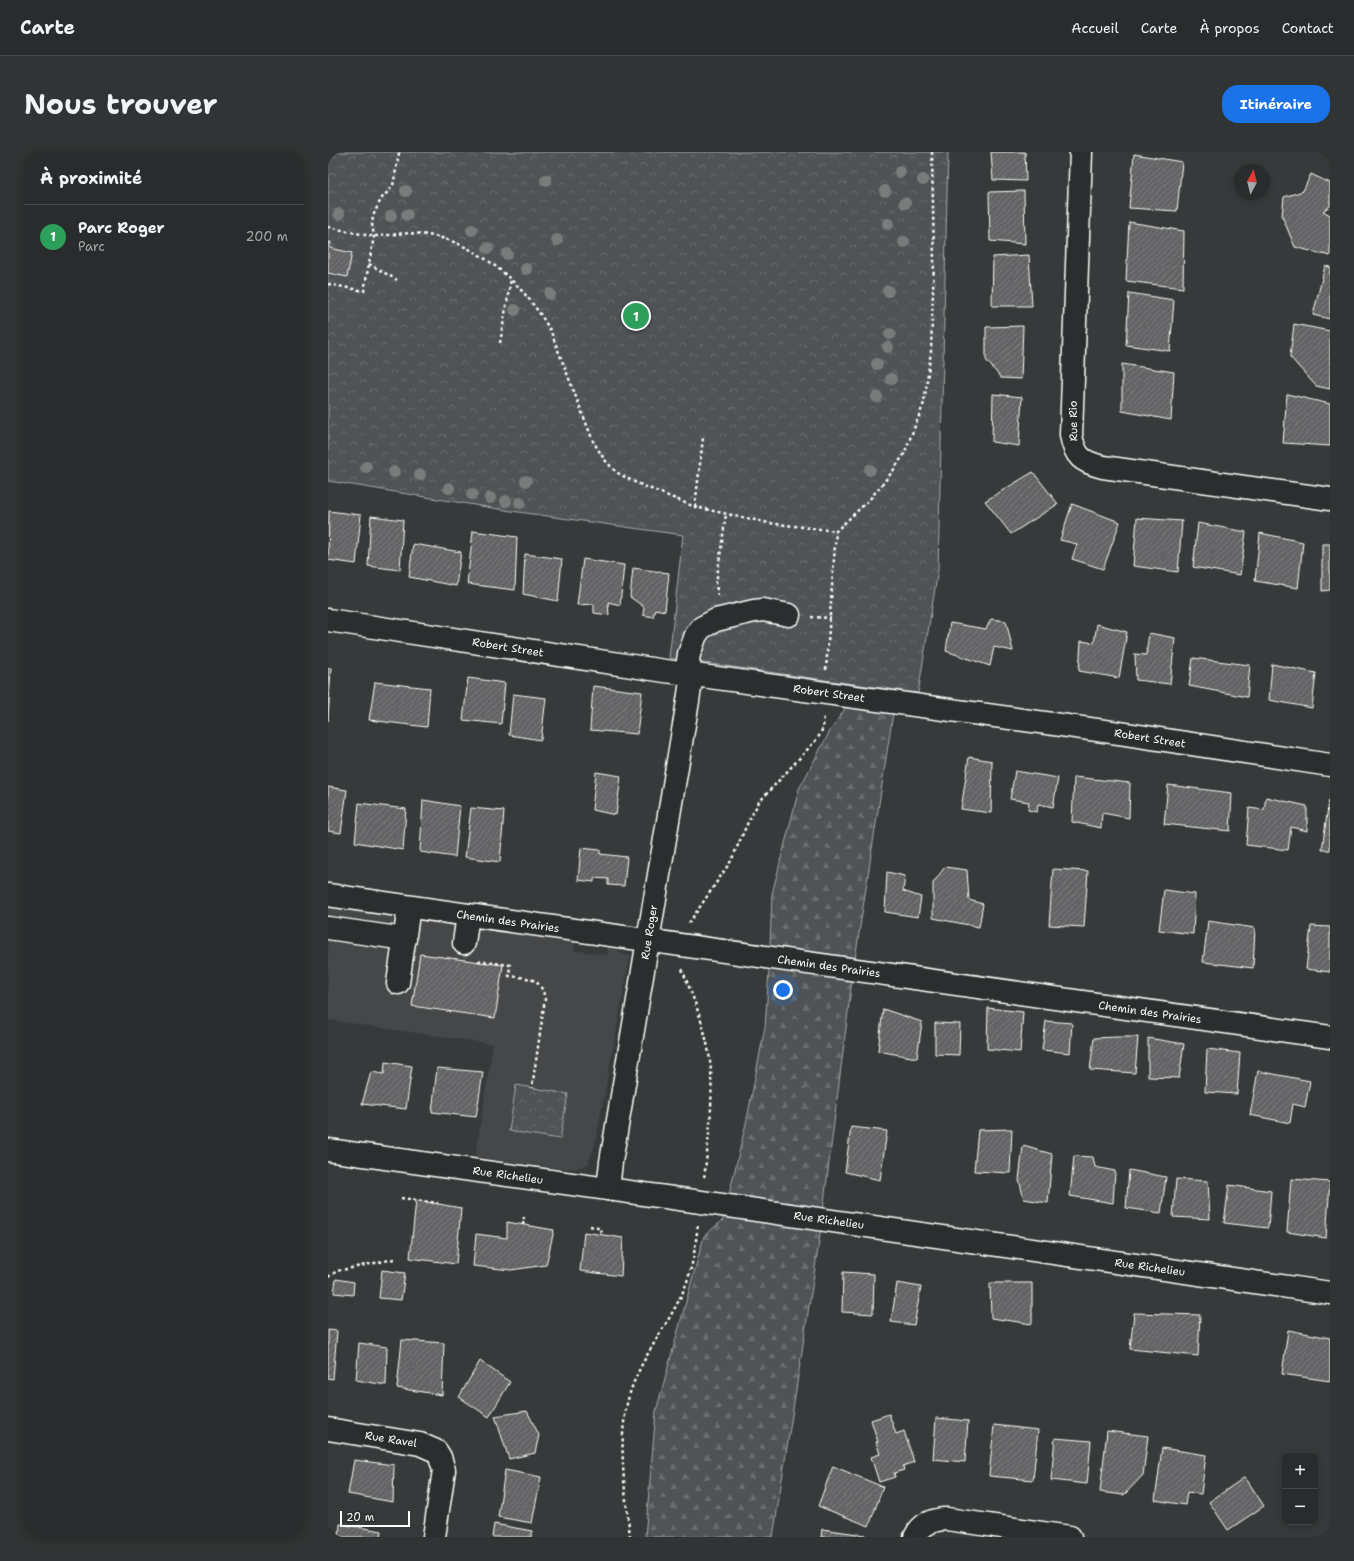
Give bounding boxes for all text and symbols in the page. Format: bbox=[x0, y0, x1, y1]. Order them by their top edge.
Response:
text: Carte bbox=[20, 15, 75, 40]
text: Accueil bbox=[1071, 19, 1119, 37]
text: Carte bbox=[1141, 19, 1177, 37]
text: À propos bbox=[1199, 19, 1260, 37]
text: Contact bbox=[1282, 19, 1334, 37]
text: Nous trouver bbox=[24, 85, 218, 123]
button: Itinéraire bbox=[1222, 85, 1330, 123]
north arrow bbox=[1234, 164, 1270, 200]
text: À proximité bbox=[40, 167, 142, 189]
text: Parc Roger bbox=[78, 218, 165, 238]
text: 1 bbox=[50, 228, 56, 245]
text: 200 m bbox=[246, 228, 288, 245]
text: Parc bbox=[78, 238, 105, 255]
pin: 1 bbox=[623, 301, 649, 331]
street label: Rue Rio bbox=[1066, 400, 1081, 441]
street label: Robert Street bbox=[471, 634, 545, 661]
street label: Robert Street bbox=[792, 681, 866, 706]
street label: Robert Street bbox=[1113, 725, 1187, 752]
street label: Rue Roger bbox=[638, 904, 661, 961]
street label: Chemin des Prairies bbox=[455, 907, 561, 936]
street label: Chemin des Prairies bbox=[776, 952, 882, 981]
your location bbox=[773, 980, 793, 1000]
street label: Chemin des Prairies bbox=[1097, 998, 1203, 1027]
street label: Rue Richelieu bbox=[472, 1163, 544, 1188]
street label: Rue Richelieu bbox=[793, 1208, 865, 1233]
street label: Rue Richelieu bbox=[1114, 1255, 1186, 1280]
street label: Rue Ravel bbox=[364, 1428, 419, 1451]
map controls bbox=[1282, 1453, 1318, 1525]
button: + bbox=[1282, 1453, 1318, 1489]
button: − bbox=[1282, 1489, 1318, 1525]
scale bar bbox=[340, 1509, 410, 1528]
text: 20 m bbox=[346, 1510, 374, 1525]

